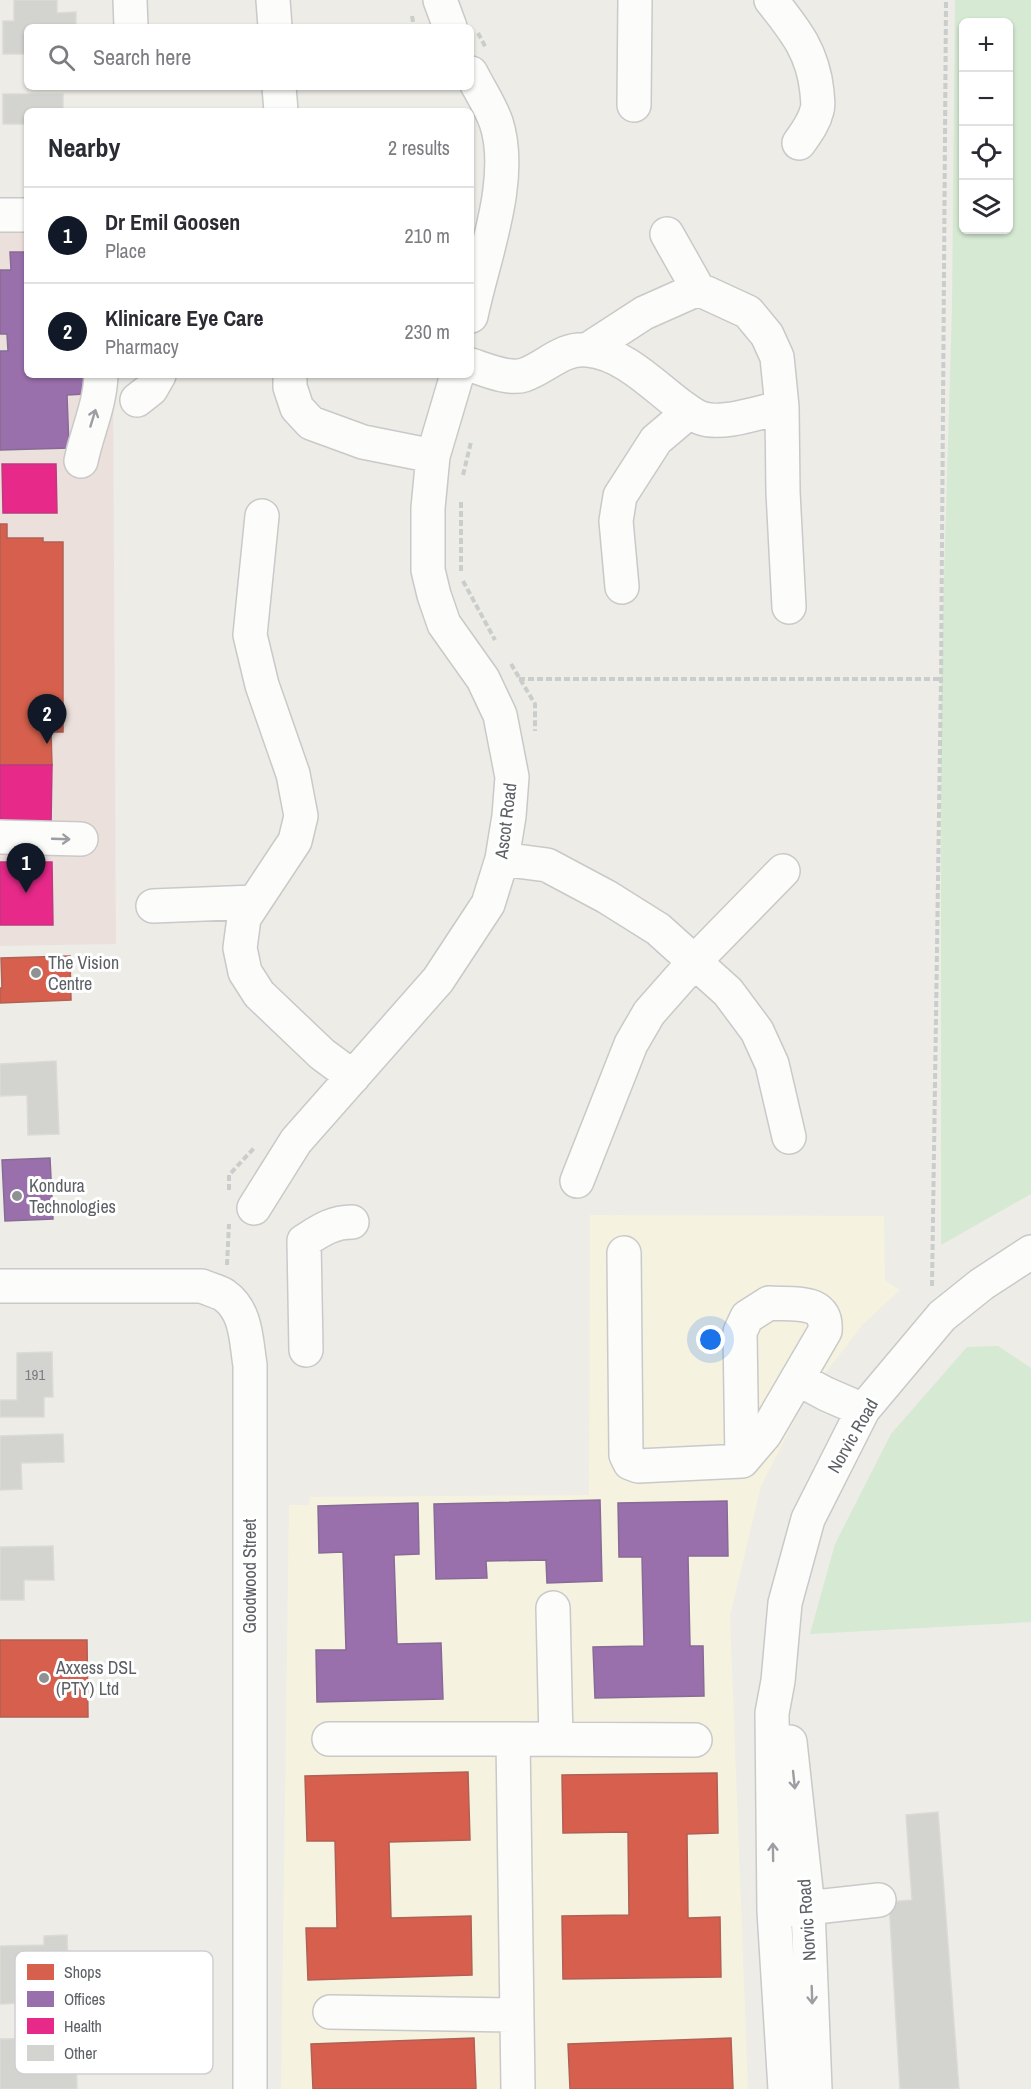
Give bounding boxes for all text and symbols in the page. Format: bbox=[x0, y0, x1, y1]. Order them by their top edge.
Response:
map controls bbox=[959, 18, 1013, 234]
button: + bbox=[959, 18, 1013, 72]
search box bbox=[24, 24, 474, 90]
icon: search bbox=[45, 41, 78, 74]
text: Search here bbox=[93, 42, 191, 72]
button: − bbox=[959, 72, 1013, 126]
button: locate bbox=[959, 126, 1013, 180]
text: Nearby bbox=[48, 130, 120, 165]
text: 2 results bbox=[388, 134, 450, 161]
button: layers bbox=[959, 180, 1013, 234]
text: Dr Emil Goosen bbox=[105, 207, 240, 237]
text: 1 bbox=[63, 222, 72, 249]
text: 210 m bbox=[404, 222, 450, 249]
text: Place bbox=[105, 237, 146, 264]
text: Klinicare Eye Care bbox=[105, 303, 263, 333]
text: 2 bbox=[63, 318, 72, 345]
text: 230 m bbox=[404, 318, 450, 345]
text: Pharmacy bbox=[105, 333, 179, 360]
one-way arrow bbox=[88, 409, 99, 428]
pin: 2 bbox=[28, 694, 66, 744]
street label: Ascot Road bbox=[488, 782, 523, 861]
one-way arrow bbox=[51, 833, 71, 844]
pin: 1 bbox=[6, 844, 46, 893]
place label: The Vision Centre bbox=[48, 950, 119, 996]
marker: The Vision Centre bbox=[29, 966, 43, 980]
place label: Kondura Technologies bbox=[29, 1173, 116, 1219]
marker: Kondura Technologies bbox=[10, 1189, 24, 1203]
your location bbox=[696, 1325, 725, 1354]
house number: 191 bbox=[25, 1364, 45, 1385]
street label: Norvic Road bbox=[821, 1394, 884, 1478]
street label: Goodwood Street bbox=[237, 1519, 262, 1633]
place label: Axxess DSL (PTY) Ltd bbox=[55, 1655, 136, 1701]
marker: Axxess DSL (PTY) Ltd bbox=[37, 1671, 51, 1685]
one-way arrow bbox=[789, 1770, 800, 1790]
one-way arrow bbox=[767, 1843, 779, 1863]
street label: Norvic Road bbox=[791, 1878, 822, 1962]
legend bbox=[15, 1951, 213, 2074]
text: Shops bbox=[64, 1961, 101, 1983]
one-way arrow bbox=[806, 1985, 817, 2005]
text: Offices bbox=[64, 1988, 105, 2010]
text: Health bbox=[64, 2015, 102, 2037]
text: Other bbox=[64, 2042, 97, 2064]

